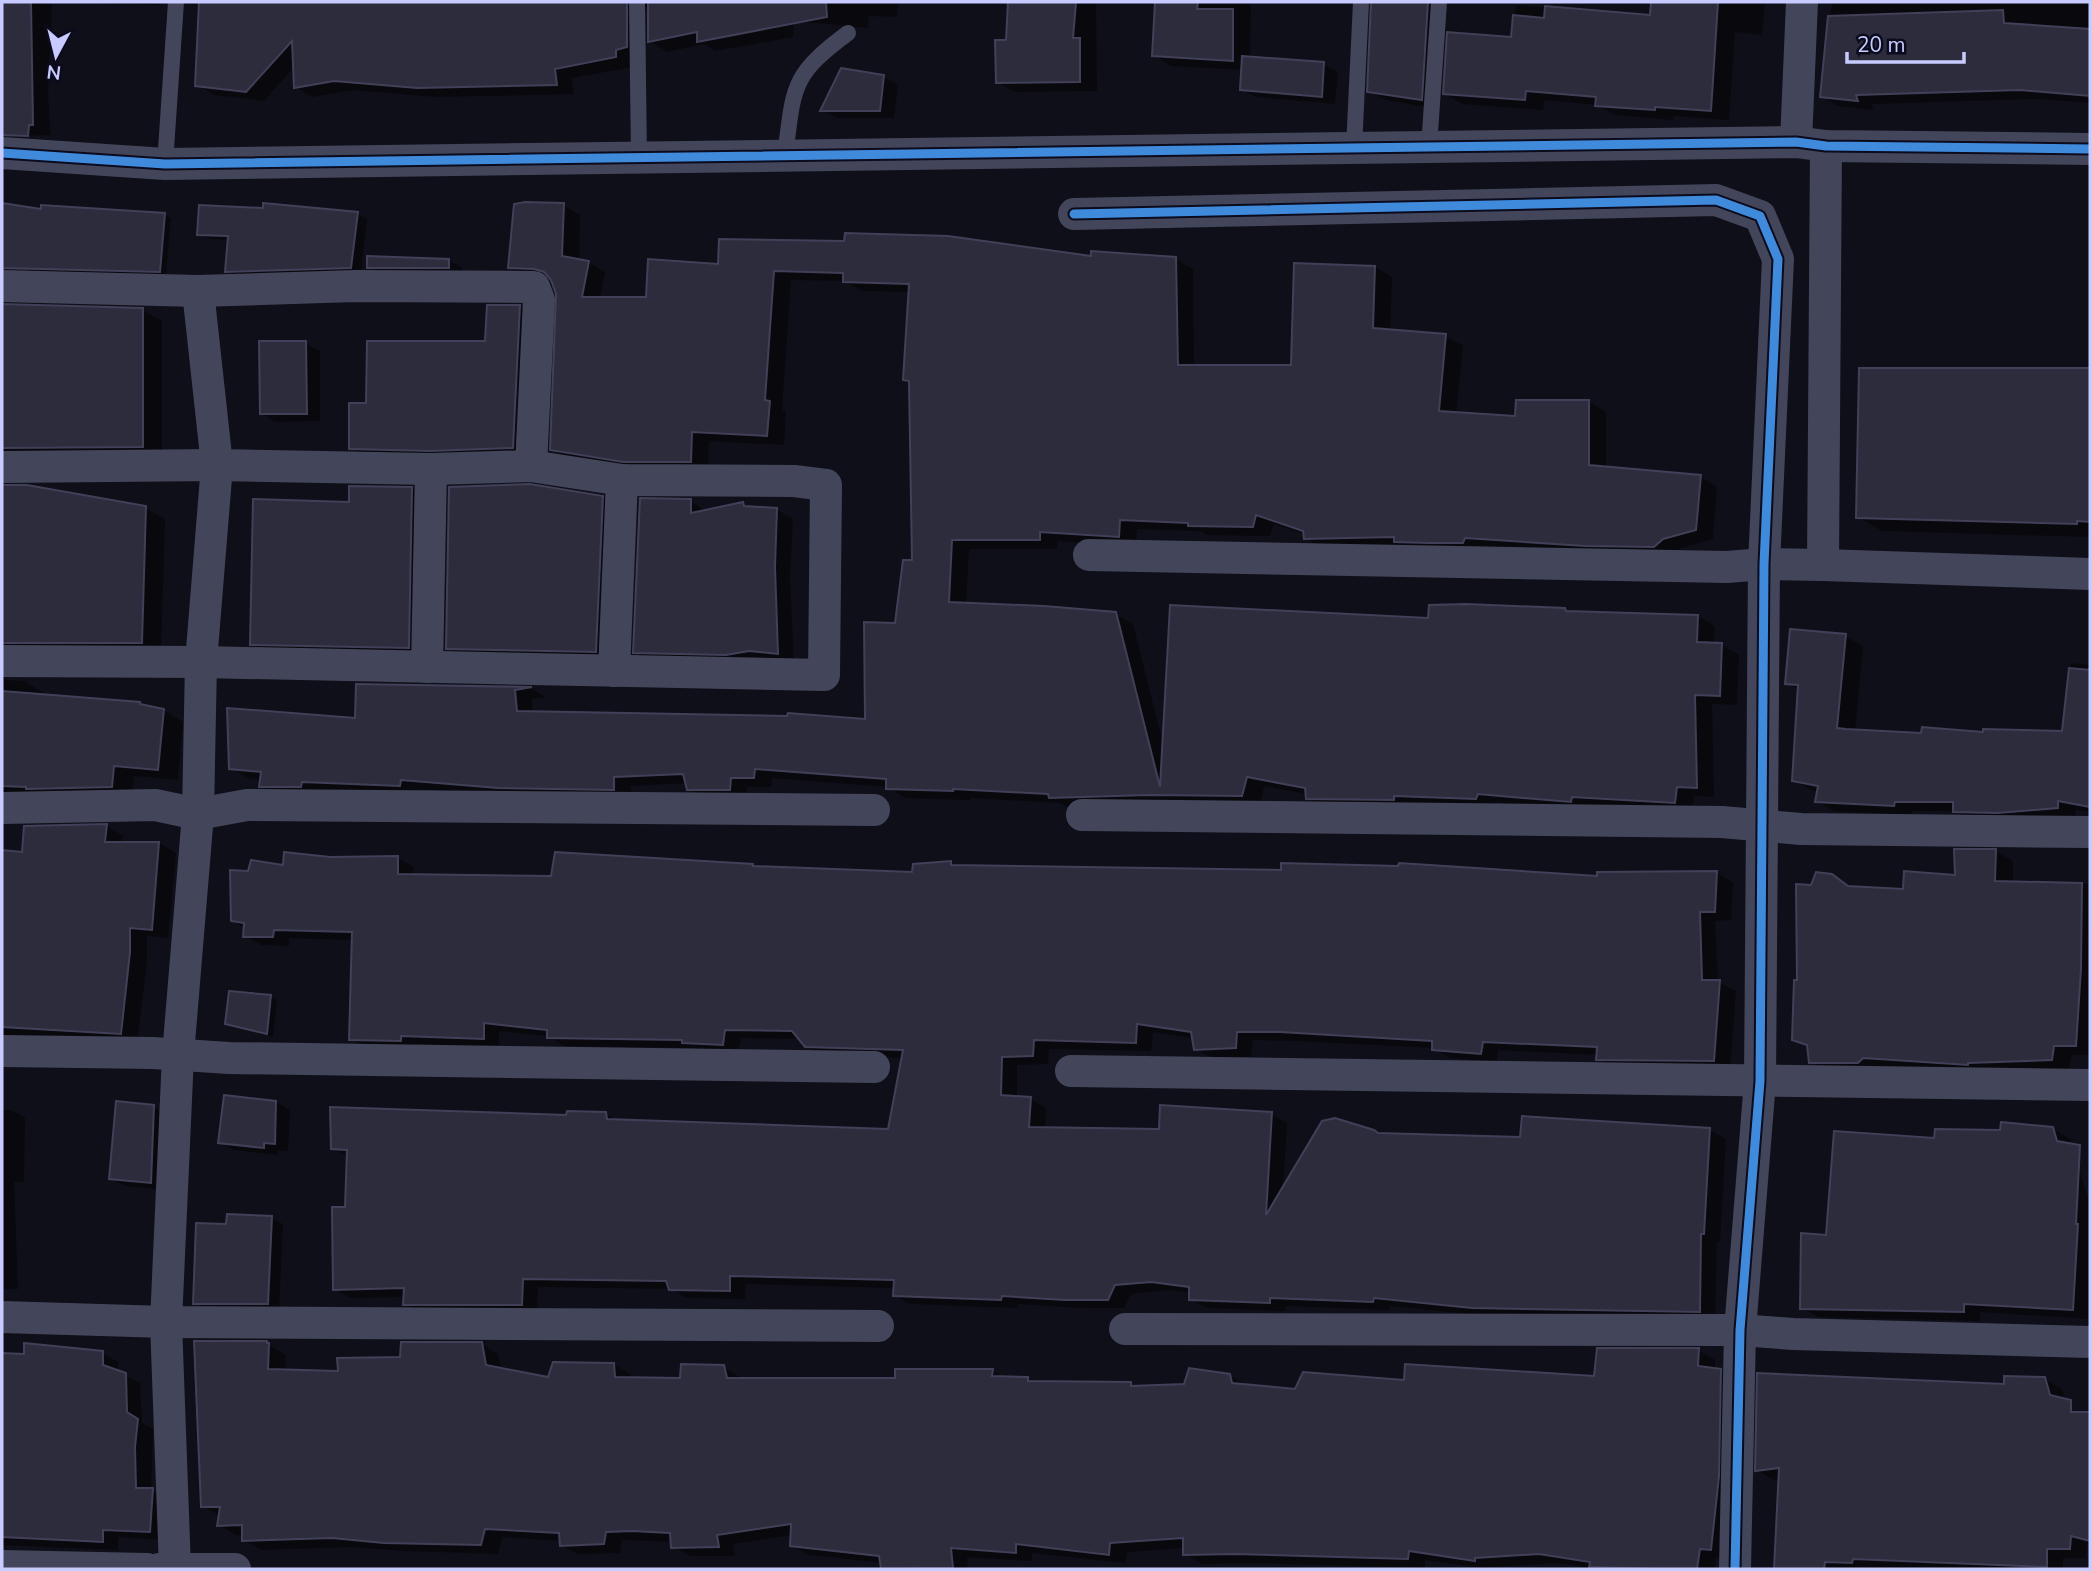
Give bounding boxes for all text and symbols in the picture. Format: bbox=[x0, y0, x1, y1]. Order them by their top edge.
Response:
north arrow bbox=[21, 21, 91, 91]
scale bar bbox=[1847, 21, 1964, 65]
text: 20 m bbox=[1857, 31, 1906, 59]
text: N bbox=[45, 58, 63, 86]

